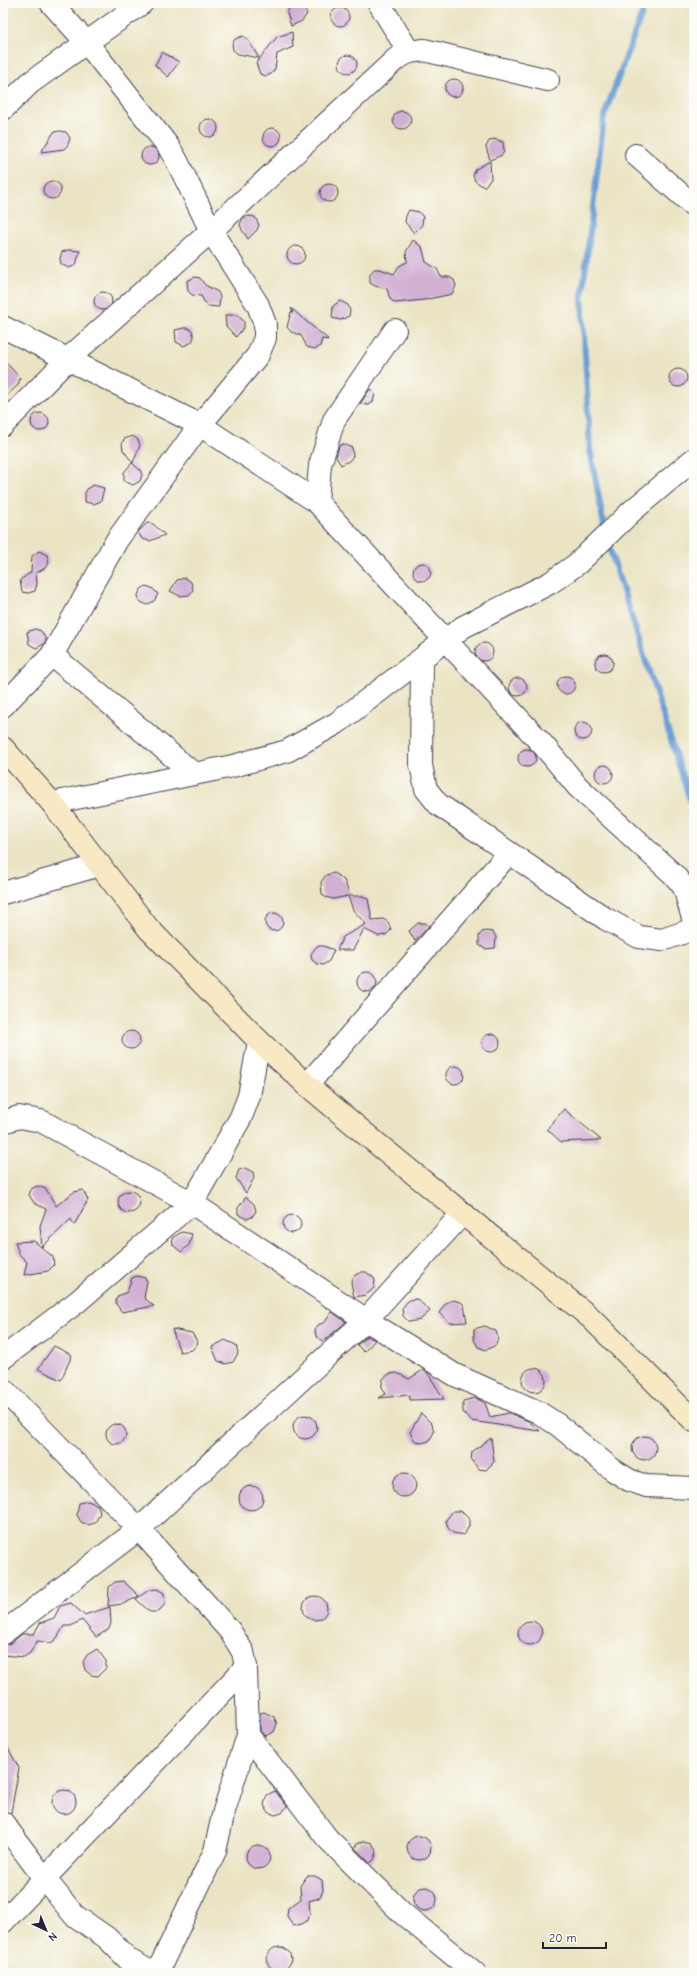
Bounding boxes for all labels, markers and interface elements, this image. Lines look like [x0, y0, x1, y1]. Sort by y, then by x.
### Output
north arrow [26, 1910, 66, 1950]
scale bar [543, 1924, 606, 1950]
text: N [45, 1930, 60, 1944]
text: 20 m [549, 1931, 577, 1945]

